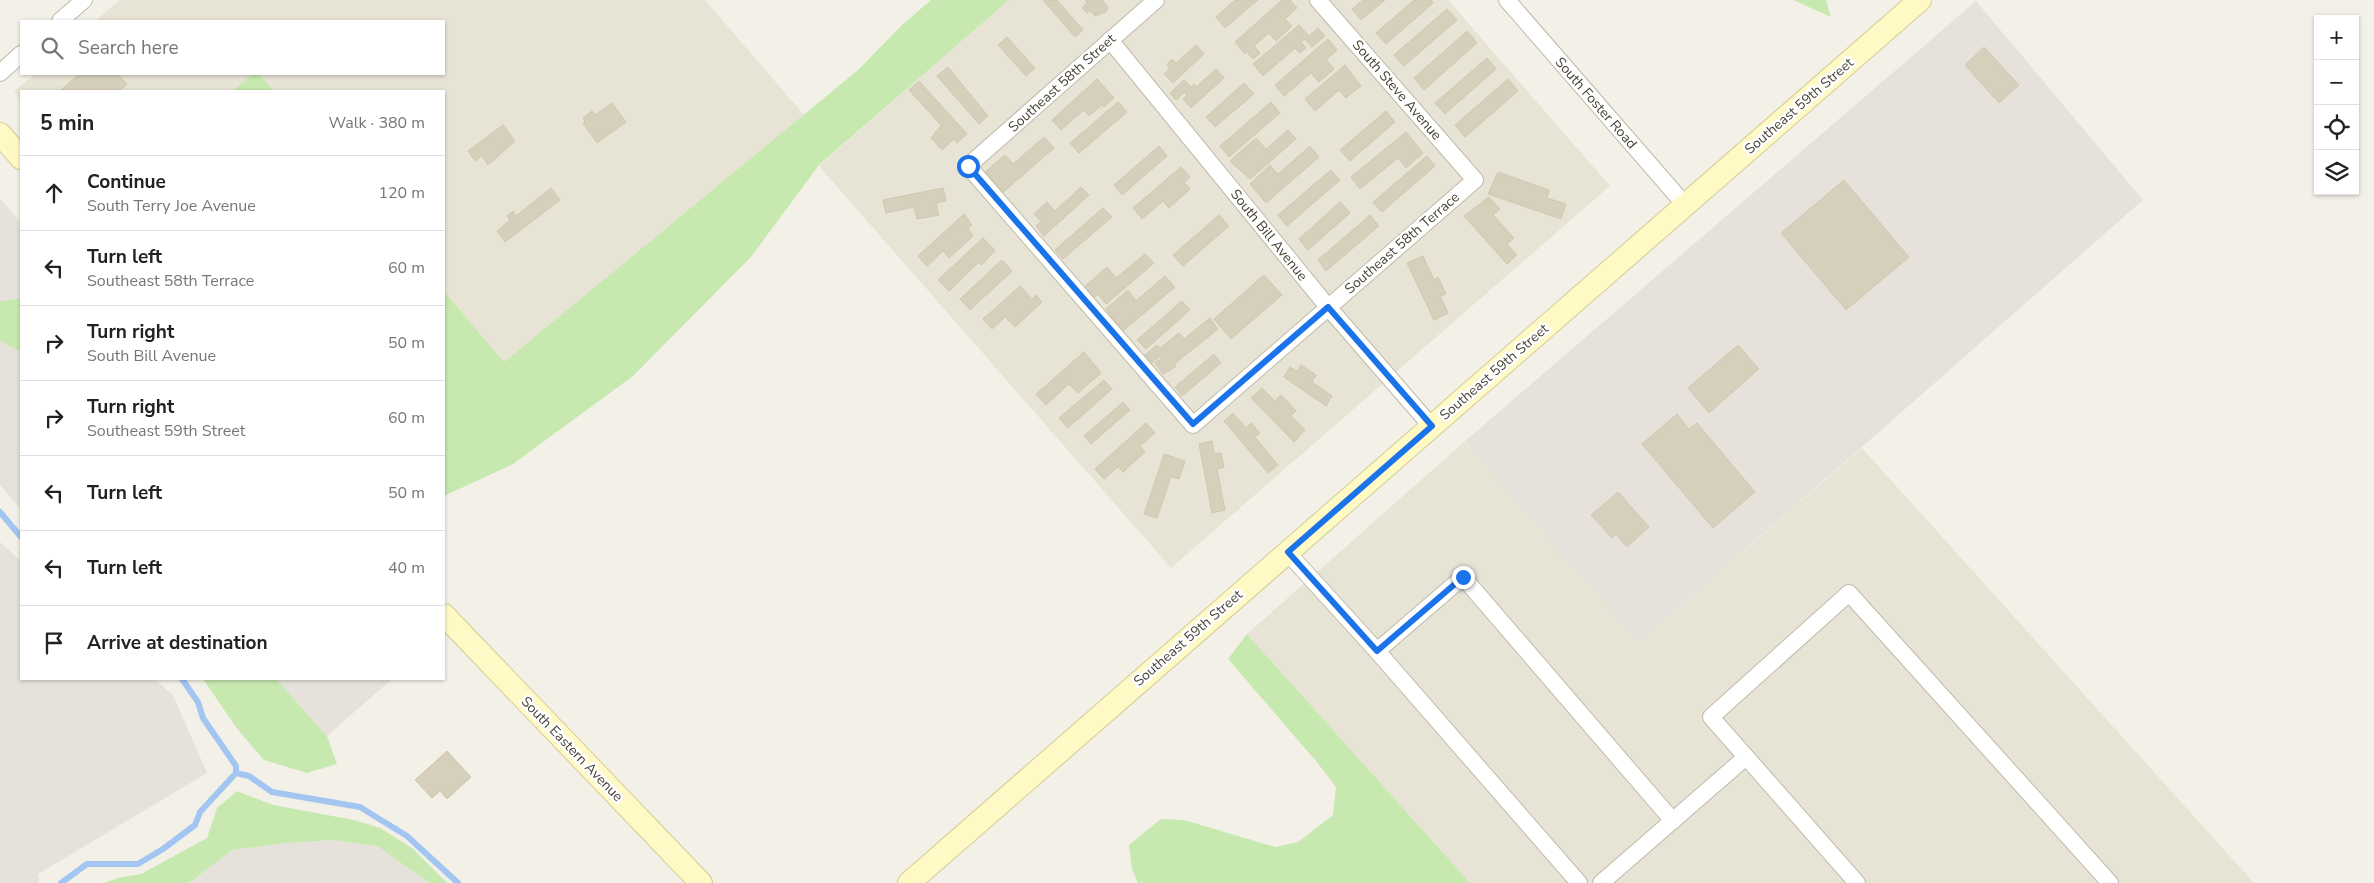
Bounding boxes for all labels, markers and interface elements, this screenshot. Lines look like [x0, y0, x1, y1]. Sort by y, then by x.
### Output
map controls [2314, 15, 2359, 195]
button: + [2314, 15, 2359, 60]
search box [20, 20, 445, 75]
street label: Southeast 58th Street [1004, 30, 1120, 136]
icon: search [38, 34, 66, 62]
text: Search here [78, 35, 179, 61]
street label: South Steve Avenue [1348, 36, 1446, 144]
street label: South Foster Road [1551, 53, 1641, 153]
street label: Southeast 59th Street [1740, 53, 1858, 159]
button: − [2314, 60, 2359, 105]
button: locate [2314, 105, 2359, 150]
text: 5 min [40, 109, 94, 137]
text: Walk · 380 m [329, 112, 425, 134]
button: layers [2314, 150, 2359, 195]
route start [957, 155, 980, 178]
text: Continue [87, 169, 166, 195]
icon: ahead [40, 179, 68, 207]
text: 120 m [378, 182, 425, 204]
street label: South Bill Avenue [1226, 185, 1312, 285]
street label: Southeast 58th Terrace [1341, 188, 1463, 298]
text: South Terry Joe Avenue [87, 195, 256, 217]
text: Turn left [87, 244, 162, 270]
icon: left [40, 254, 68, 282]
text: 60 m [388, 257, 425, 279]
text: Southeast 58th Terrace [87, 270, 254, 292]
text: Turn right [87, 319, 174, 345]
street label: Southeast 59th Street [1435, 319, 1553, 425]
icon: right [40, 329, 68, 357]
text: 50 m [388, 332, 425, 354]
text: South Bill Avenue [87, 345, 216, 367]
text: Turn right [87, 394, 174, 420]
icon: right [40, 404, 68, 432]
text: 60 m [388, 407, 425, 429]
text: Southeast 59th Street [87, 420, 245, 442]
icon: left [40, 479, 68, 507]
text: Turn left [87, 480, 162, 506]
text: 50 m [388, 482, 425, 504]
icon: left [40, 554, 68, 582]
text: Turn left [87, 555, 162, 581]
text: 40 m [388, 557, 425, 579]
route end [1452, 566, 1475, 589]
street label: Southeast 59th Street [1129, 585, 1247, 691]
icon: arrive [40, 629, 68, 657]
text: Arrive at destination [87, 630, 268, 656]
street label: South Eastern Avenue [517, 692, 627, 806]

